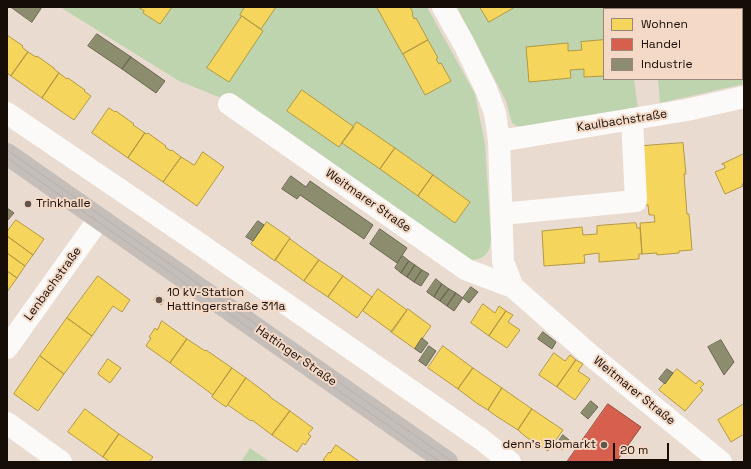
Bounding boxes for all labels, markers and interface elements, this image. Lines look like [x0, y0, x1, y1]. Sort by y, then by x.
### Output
legend [603, 8, 743, 80]
text: Wohnen [641, 16, 688, 32]
text: Handel [641, 36, 681, 52]
text: Industrie [641, 56, 693, 72]
street label: Kaulbachstraße [576, 107, 668, 135]
street label: Weitmarer Straße [323, 166, 413, 236]
place label: Trinkhalle [36, 197, 91, 211]
marker: Trinkhalle [23, 199, 33, 209]
street label: Lenbachstraße [21, 244, 85, 324]
place label: 10 kV-Station Hattingerstraße 311a [167, 286, 285, 314]
marker: 10 kV-Station Hattingerstraße 311a [154, 295, 164, 305]
street label: Hattinger Straße [253, 323, 339, 389]
street label: Weitmarer Straße [590, 354, 678, 428]
scale bar [615, 435, 671, 461]
place label: denn's Biomarkt [502, 438, 596, 452]
marker: denn's Biomarkt [599, 440, 609, 450]
text: 20 m [620, 442, 648, 458]

